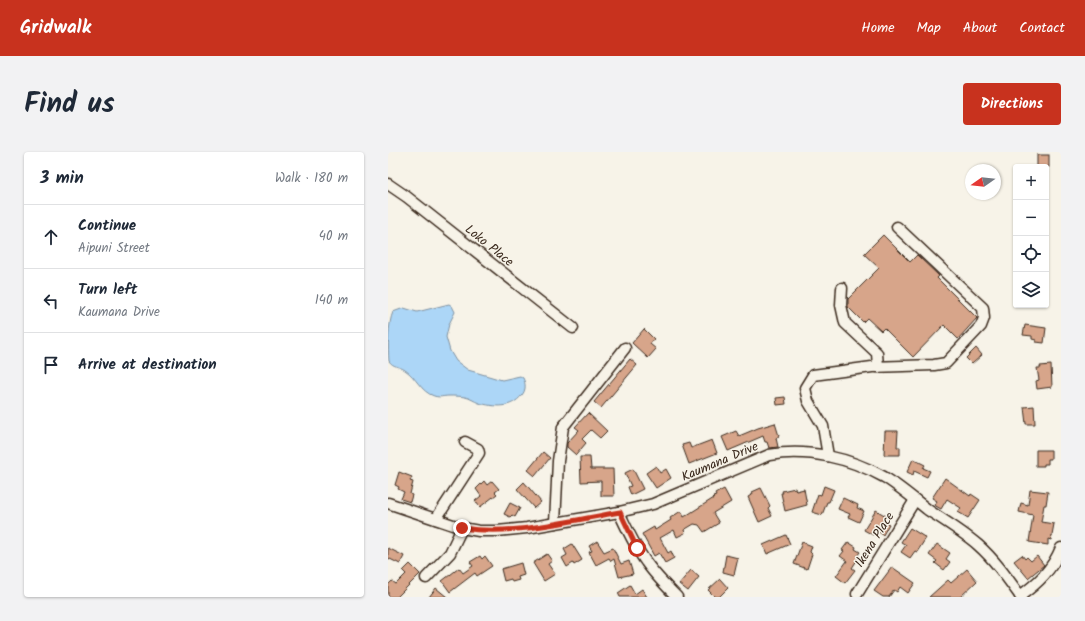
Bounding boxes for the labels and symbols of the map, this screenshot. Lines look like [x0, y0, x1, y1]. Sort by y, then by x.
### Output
north arrow [965, 164, 1001, 200]
street label: Loko Place [460, 220, 518, 273]
street label: Kaumana Drive [678, 436, 762, 488]
street label: Ikena Place [850, 508, 900, 572]
route end [453, 519, 471, 537]
route start [628, 539, 646, 557]

